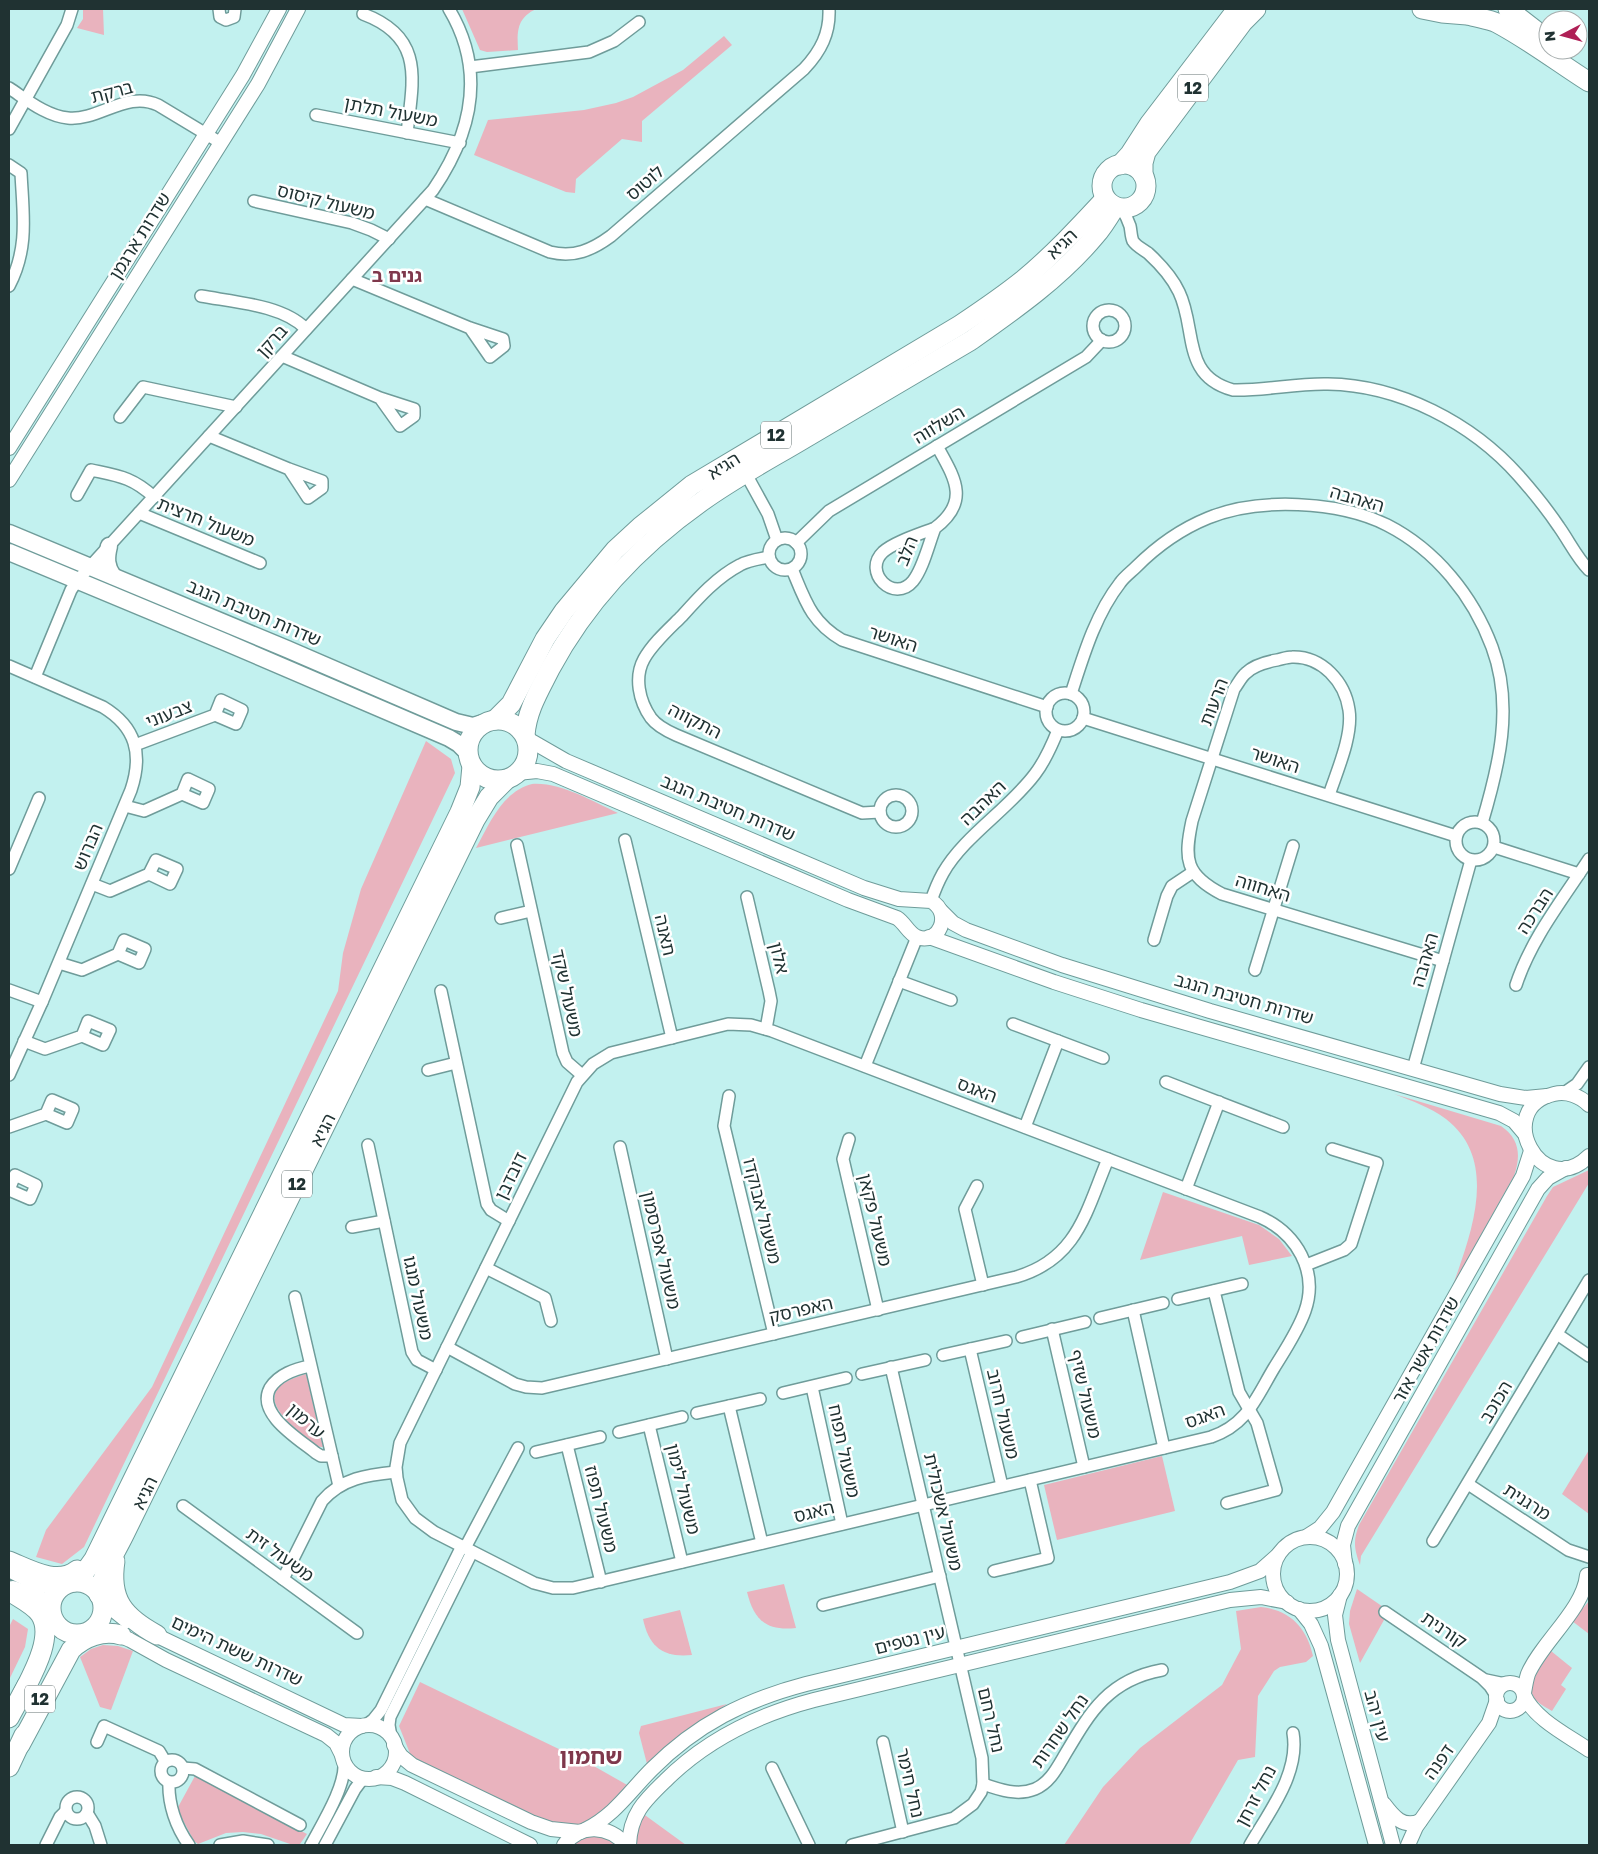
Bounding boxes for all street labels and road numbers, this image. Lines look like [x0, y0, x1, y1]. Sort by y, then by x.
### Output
street label: ברקת [88, 75, 135, 107]
road number: 12 [1178, 75, 1208, 102]
street label: משעול תלתן [343, 91, 440, 131]
street label: לוטוס [621, 160, 668, 205]
street label: משעול קיסוס [275, 178, 377, 224]
street label: שדרות ארגמן [104, 188, 175, 283]
street label: הגיא [1041, 224, 1081, 263]
street label: ברקן [251, 319, 292, 361]
street label: השלווה [909, 400, 968, 448]
road number: 12 [761, 422, 791, 448]
street label: הגיא [703, 447, 744, 484]
street label: האהבה [1328, 480, 1387, 516]
street label: משעול חרצית [154, 492, 258, 551]
street label: הלב [890, 532, 922, 569]
street label: שדרות חטיבת הנגב [184, 574, 325, 650]
street label: האושר [866, 620, 921, 656]
street label: הרעות [1194, 675, 1232, 729]
street label: צבעוני [142, 694, 195, 732]
street label: התקווה [665, 697, 726, 743]
street label: האושר [1248, 741, 1303, 777]
street label: שדרות חטיבת הנגב [658, 769, 799, 845]
street label: האהבה [955, 775, 1010, 829]
street label: הברוש [67, 820, 107, 874]
street label: האחווה [1233, 868, 1294, 906]
street label: הברכה [1511, 883, 1557, 938]
street label: תאנה [651, 912, 681, 958]
street label: האהבה [1406, 930, 1442, 989]
street label: אלון [765, 940, 795, 976]
street label: משעול שקד [548, 947, 588, 1039]
street label: שדרות חטיבת הנגב [1172, 968, 1316, 1028]
street label: האגס [954, 1071, 1000, 1107]
street label: הגיא [305, 1109, 339, 1150]
street label: דובדבן [489, 1148, 531, 1203]
street label: משעול אבוקדו [739, 1155, 787, 1266]
road number: 12 [282, 1170, 312, 1198]
street label: משעול פקאן [855, 1171, 897, 1268]
street label: משעול אפרסמון [638, 1188, 686, 1311]
street label: משעול מנגו [399, 1254, 439, 1342]
street label: האפרסק [767, 1291, 835, 1327]
street label: שדרות אשר אזר [1387, 1292, 1463, 1407]
street label: משעול שזיף [1065, 1347, 1107, 1440]
street label: משעול חרוב [983, 1367, 1025, 1461]
street label: הכוכב [1474, 1376, 1516, 1427]
street label: ערמון [283, 1398, 330, 1443]
street label: האגס [1182, 1398, 1228, 1432]
street label: משעול תפוח [824, 1402, 866, 1500]
street label: משעול לימון [662, 1441, 706, 1537]
street label: משעול אשכולית [920, 1451, 968, 1573]
street label: משעול תפוז [581, 1463, 623, 1555]
street label: הגיא [127, 1472, 161, 1513]
street label: מרגנית [1500, 1478, 1555, 1525]
street label: האגס [791, 1495, 836, 1527]
street label: משעול זית [242, 1522, 319, 1586]
street label: קורנית [1418, 1606, 1471, 1652]
street label: שדרות ששת הימים [168, 1610, 307, 1690]
street label: עין נטפים [872, 1620, 947, 1658]
street label: נחל רחם [974, 1685, 1010, 1755]
road number: 12 [25, 1686, 55, 1712]
street label: עין יהב [1360, 1687, 1395, 1744]
street label: נחל שחרות [1026, 1689, 1093, 1771]
street label: דפנה [1418, 1739, 1458, 1783]
street label: נחל חימר [892, 1746, 930, 1820]
street label: נחל זרחן [1230, 1761, 1280, 1830]

